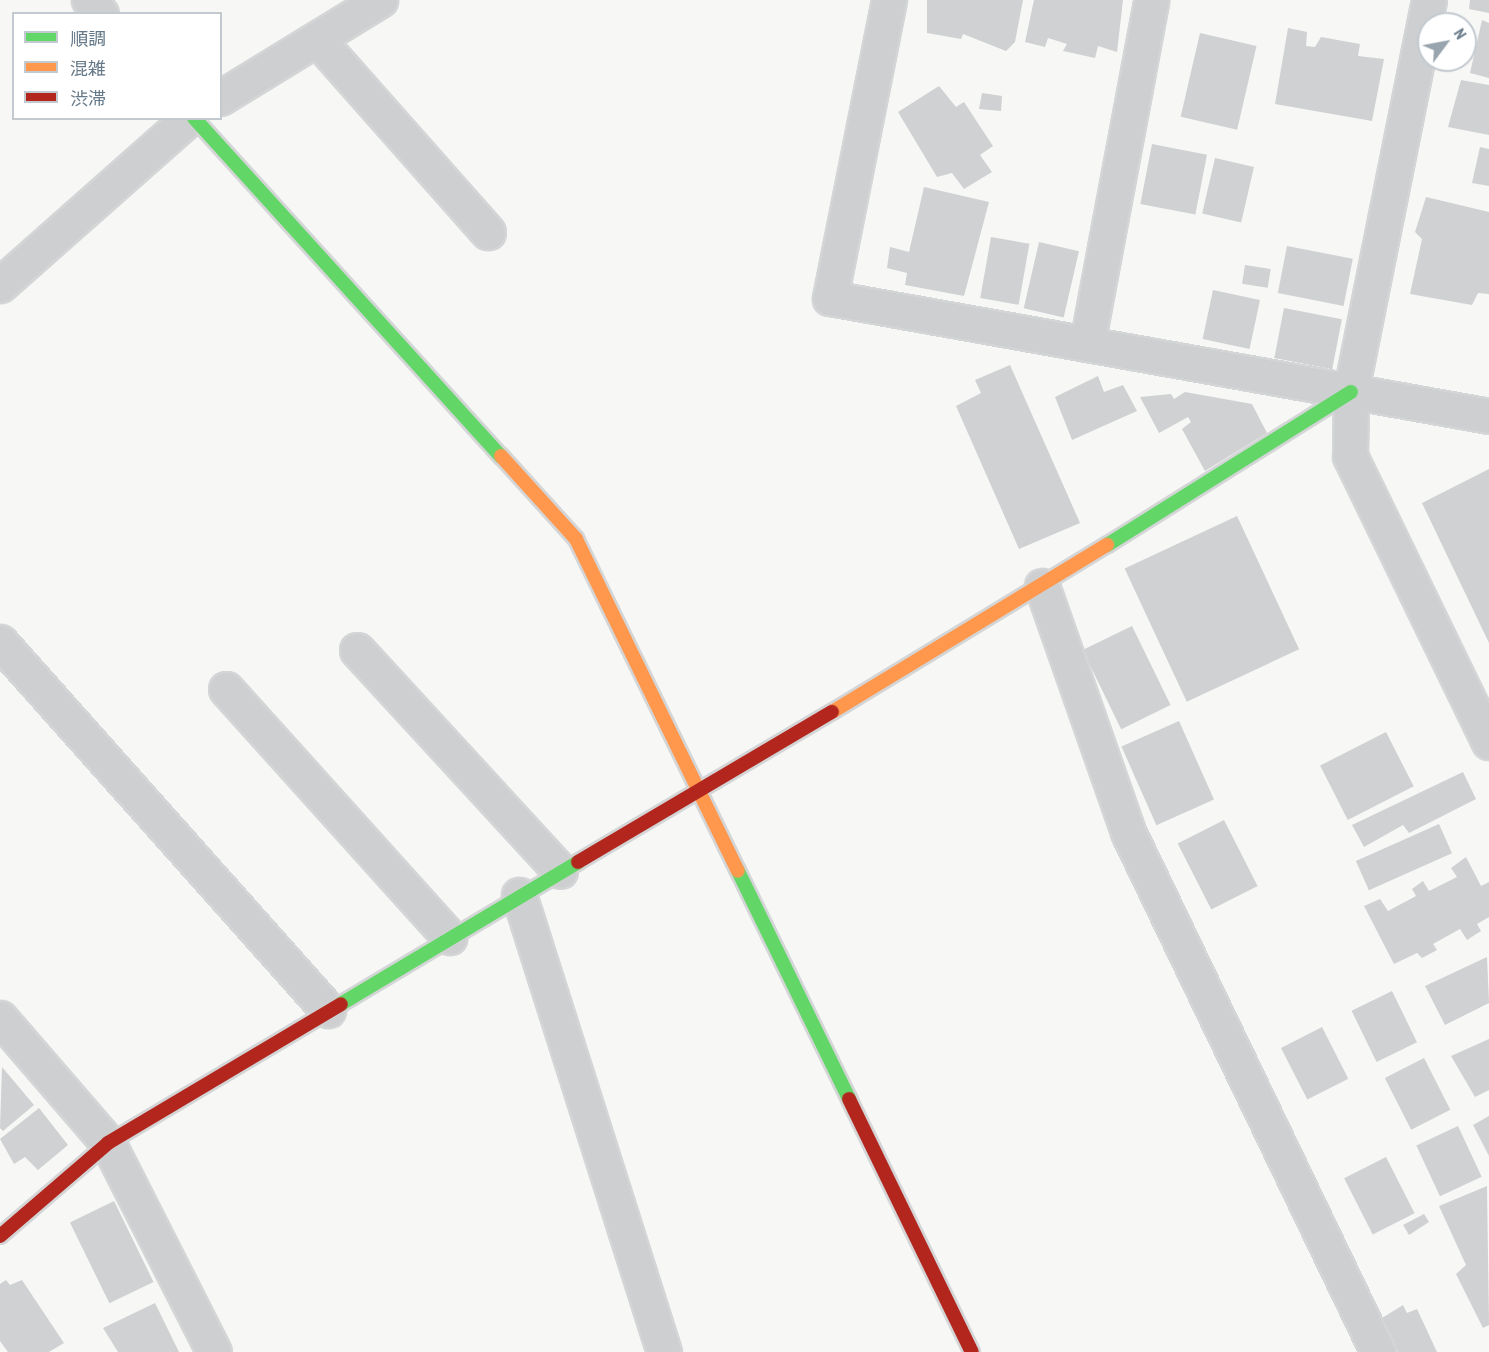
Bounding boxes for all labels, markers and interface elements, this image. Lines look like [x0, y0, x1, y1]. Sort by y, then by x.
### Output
legend [12, 12, 222, 120]
north arrow [1417, 12, 1477, 72]
text: N [1450, 25, 1471, 42]
text: 順調 [70, 27, 106, 50]
text: 混雑 [70, 57, 106, 80]
text: 渋滞 [70, 87, 106, 110]

